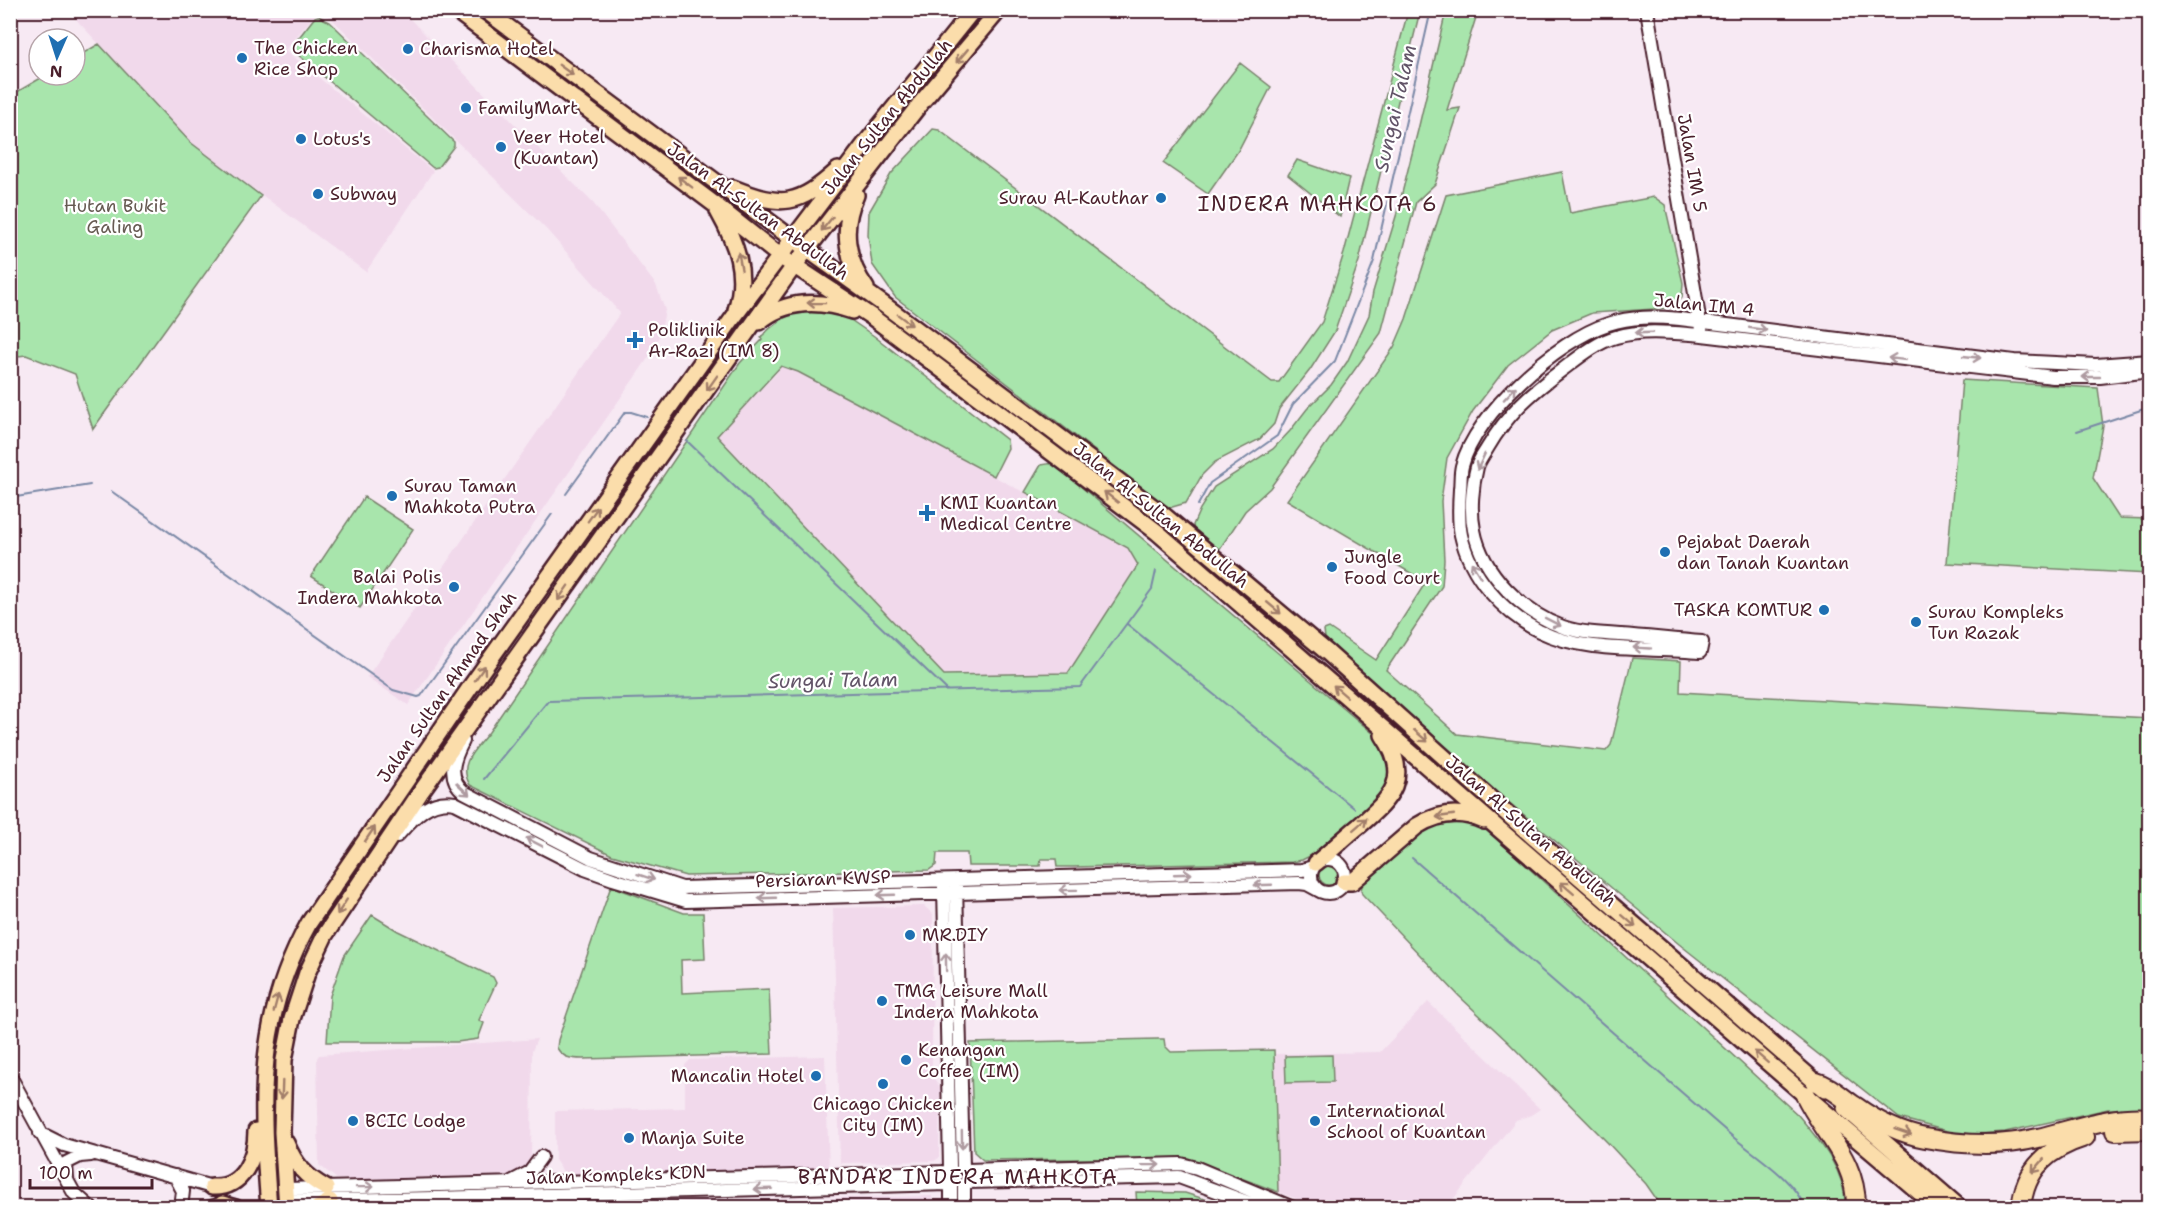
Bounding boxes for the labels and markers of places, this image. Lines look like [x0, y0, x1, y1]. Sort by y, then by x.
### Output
place label: The Chicken Rice Shop [254, 36, 358, 81]
place label: Charisma Hotel [420, 37, 554, 61]
marker: Charisma Hotel [401, 42, 415, 56]
marker: The Chicken Rice Shop [235, 51, 249, 65]
place label: FamilyMart [478, 96, 578, 120]
marker: FamilyMart [459, 101, 473, 115]
place label: Veer Hotel (Kuantan) [513, 125, 605, 170]
place label: Lotus's [313, 127, 371, 151]
marker: Lotus's [294, 132, 308, 146]
marker: Veer Hotel (Kuantan) [494, 140, 508, 154]
place label: Subway [330, 182, 397, 206]
place label: Surau Al-Kauthar [999, 186, 1149, 210]
marker: Subway [311, 187, 325, 201]
marker: Surau Al-Kauthar [1154, 191, 1168, 205]
place label: Poliklinik Ar-Razi (IM 8) [648, 318, 779, 363]
marker: Poliklinik Ar-Razi (IM 8) [626, 331, 644, 349]
place label: Surau Taman Mahkota Putra [404, 474, 535, 519]
marker: Surau Taman Mahkota Putra [385, 489, 399, 503]
place label: KMI Kuantan Medical Centre [940, 491, 1072, 536]
marker: KMI Kuantan Medical Centre [918, 504, 936, 522]
place label: Pejabat Daerah dan Tanah Kuantan [1677, 530, 1849, 575]
place label: Jungle Food Court [1344, 545, 1440, 590]
marker: Pejabat Daerah dan Tanah Kuantan [1658, 545, 1672, 559]
marker: Jungle Food Court [1325, 560, 1339, 574]
place label: Balai Polis Indera Mahkota [297, 565, 442, 610]
marker: Balai Polis Indera Mahkota [447, 580, 461, 594]
place label: TASKA KOMTUR [1674, 598, 1812, 622]
place label: Surau Kompleks Tun Razak [1928, 600, 2064, 645]
marker: TASKA KOMTUR [1817, 603, 1831, 617]
marker: Surau Kompleks Tun Razak [1909, 615, 1923, 629]
place label: MR.DIY [922, 923, 988, 947]
marker: MR.DIY [903, 928, 917, 942]
place label: TMG Leisure Mall Indera Mahkota [894, 979, 1048, 1024]
marker: TMG Leisure Mall Indera Mahkota [875, 994, 889, 1008]
place label: Kenangan Coffee (IM) [918, 1038, 1019, 1083]
marker: Kenangan Coffee (IM) [899, 1053, 913, 1067]
place label: Mancalin Hotel [671, 1064, 805, 1088]
marker: Mancalin Hotel [809, 1069, 823, 1083]
marker: Chicago Chicken City (IM) [876, 1077, 890, 1091]
place label: Chicago Chicken City (IM) [813, 1092, 953, 1137]
place label: International School of Kuantan [1327, 1099, 1486, 1144]
place label: BCIC Lodge [365, 1109, 466, 1133]
marker: BCIC Lodge [346, 1114, 360, 1128]
marker: International School of Kuantan [1308, 1114, 1322, 1128]
place label: Manja Suite [641, 1126, 745, 1150]
marker: Manja Suite [622, 1131, 636, 1145]

